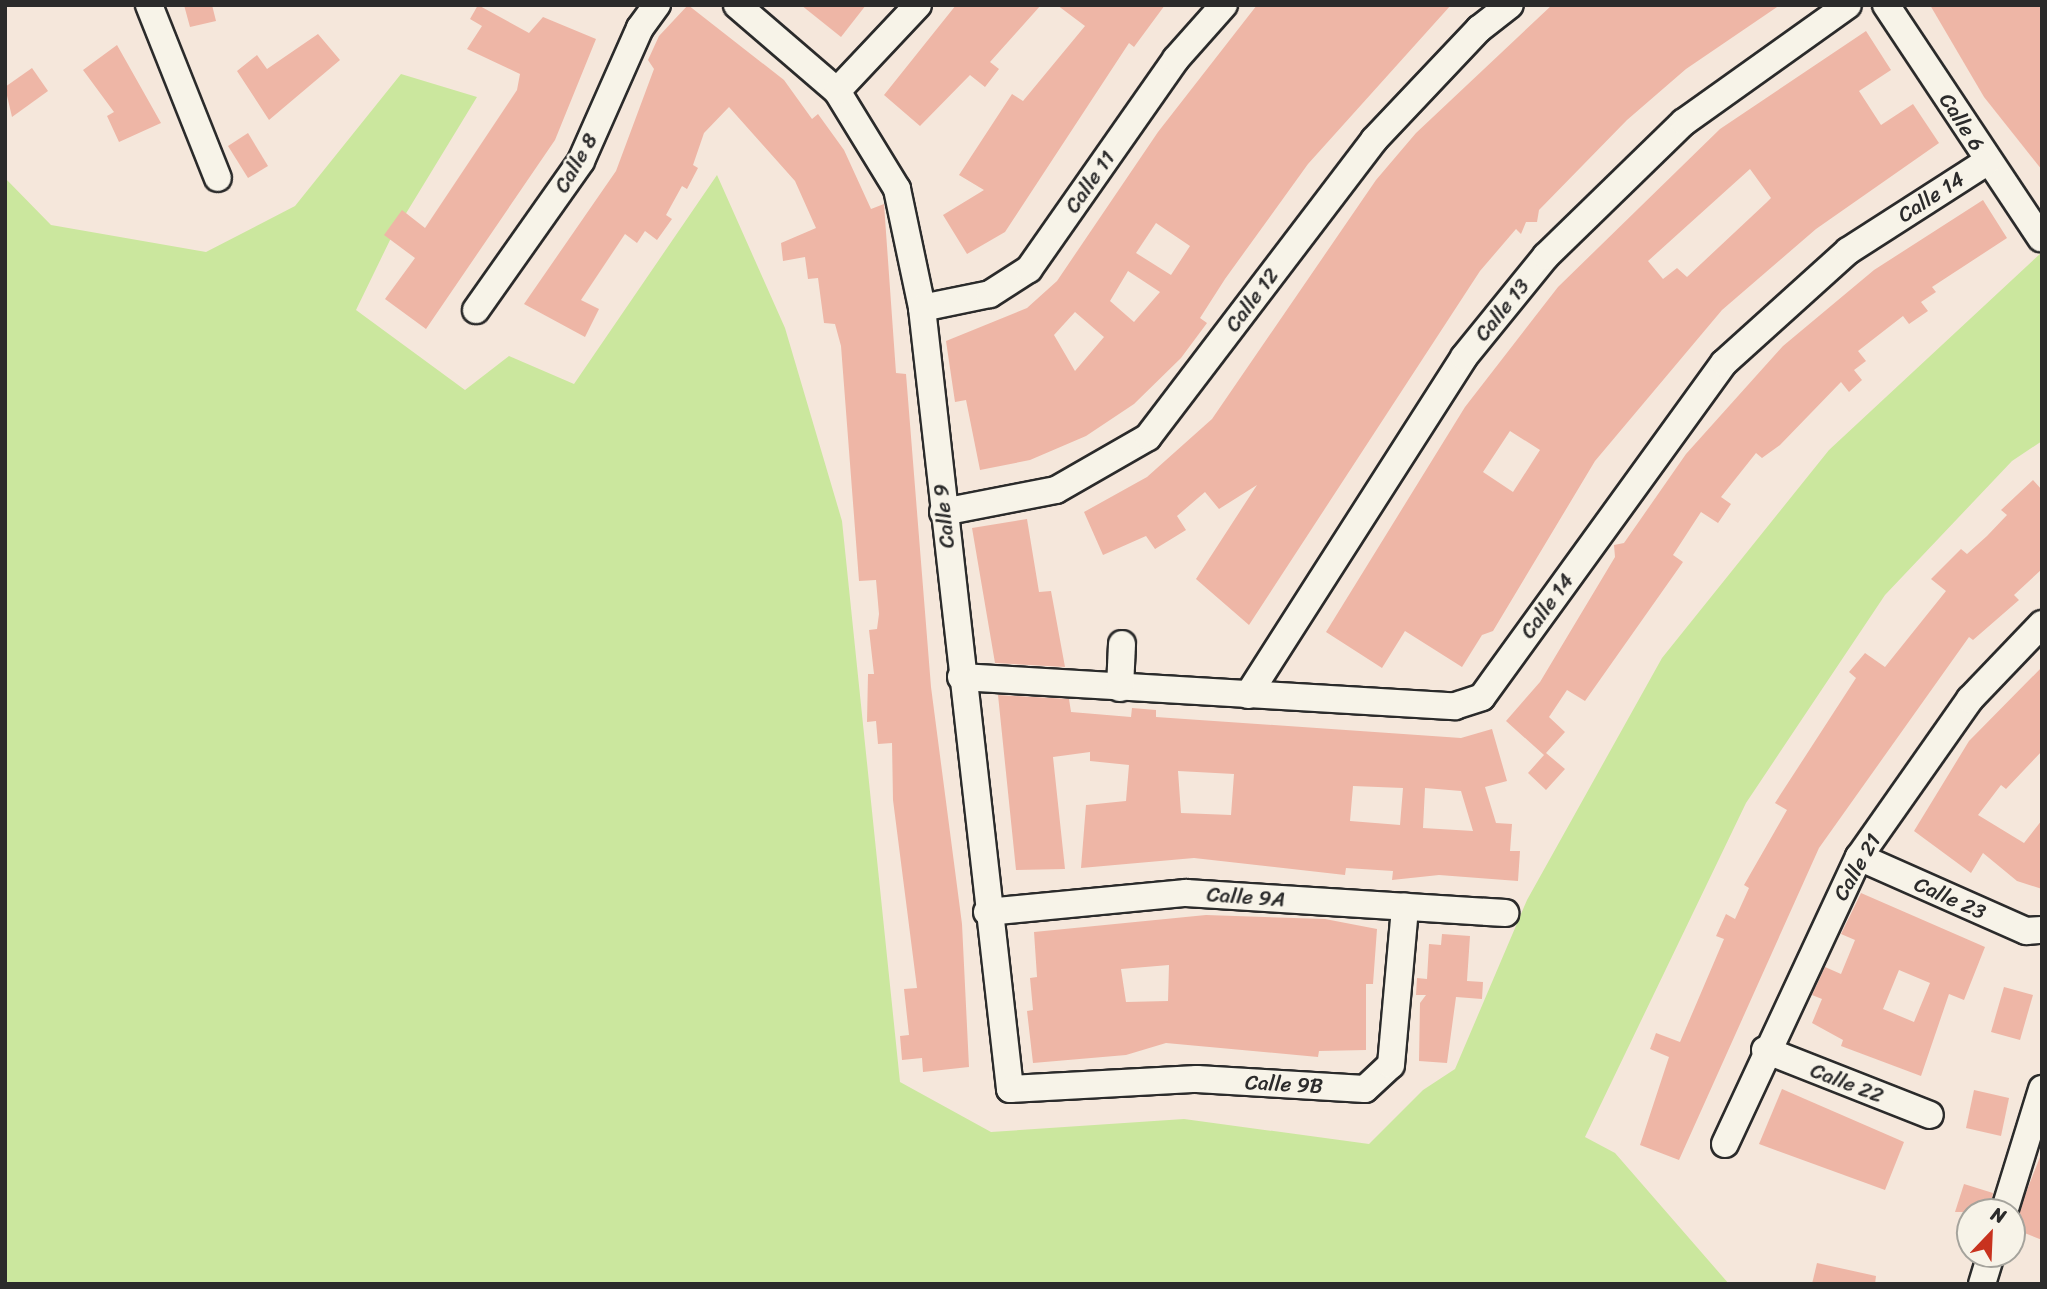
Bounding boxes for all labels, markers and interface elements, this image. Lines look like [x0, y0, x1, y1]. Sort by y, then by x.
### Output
street label: Calle 6 [1934, 88, 1990, 156]
street label: Calle 8 [549, 129, 603, 197]
street label: Calle 11 [1060, 146, 1120, 218]
street label: Calle 14 [1893, 166, 1969, 228]
street label: Calle 12 [1220, 263, 1284, 337]
street label: Calle 13 [1469, 274, 1535, 346]
street label: Calle 9 [928, 482, 960, 550]
street label: Calle 14 [1515, 569, 1579, 643]
street label: Calle 21 [1828, 829, 1886, 905]
street label: Calle 23 [1910, 871, 1990, 925]
street label: Calle 9A [1206, 882, 1286, 912]
street label: Calle 22 [1807, 1058, 1887, 1108]
street label: Calle 9B [1244, 1069, 1324, 1099]
text: N [1986, 1197, 2011, 1233]
north arrow [1956, 1198, 2026, 1268]

